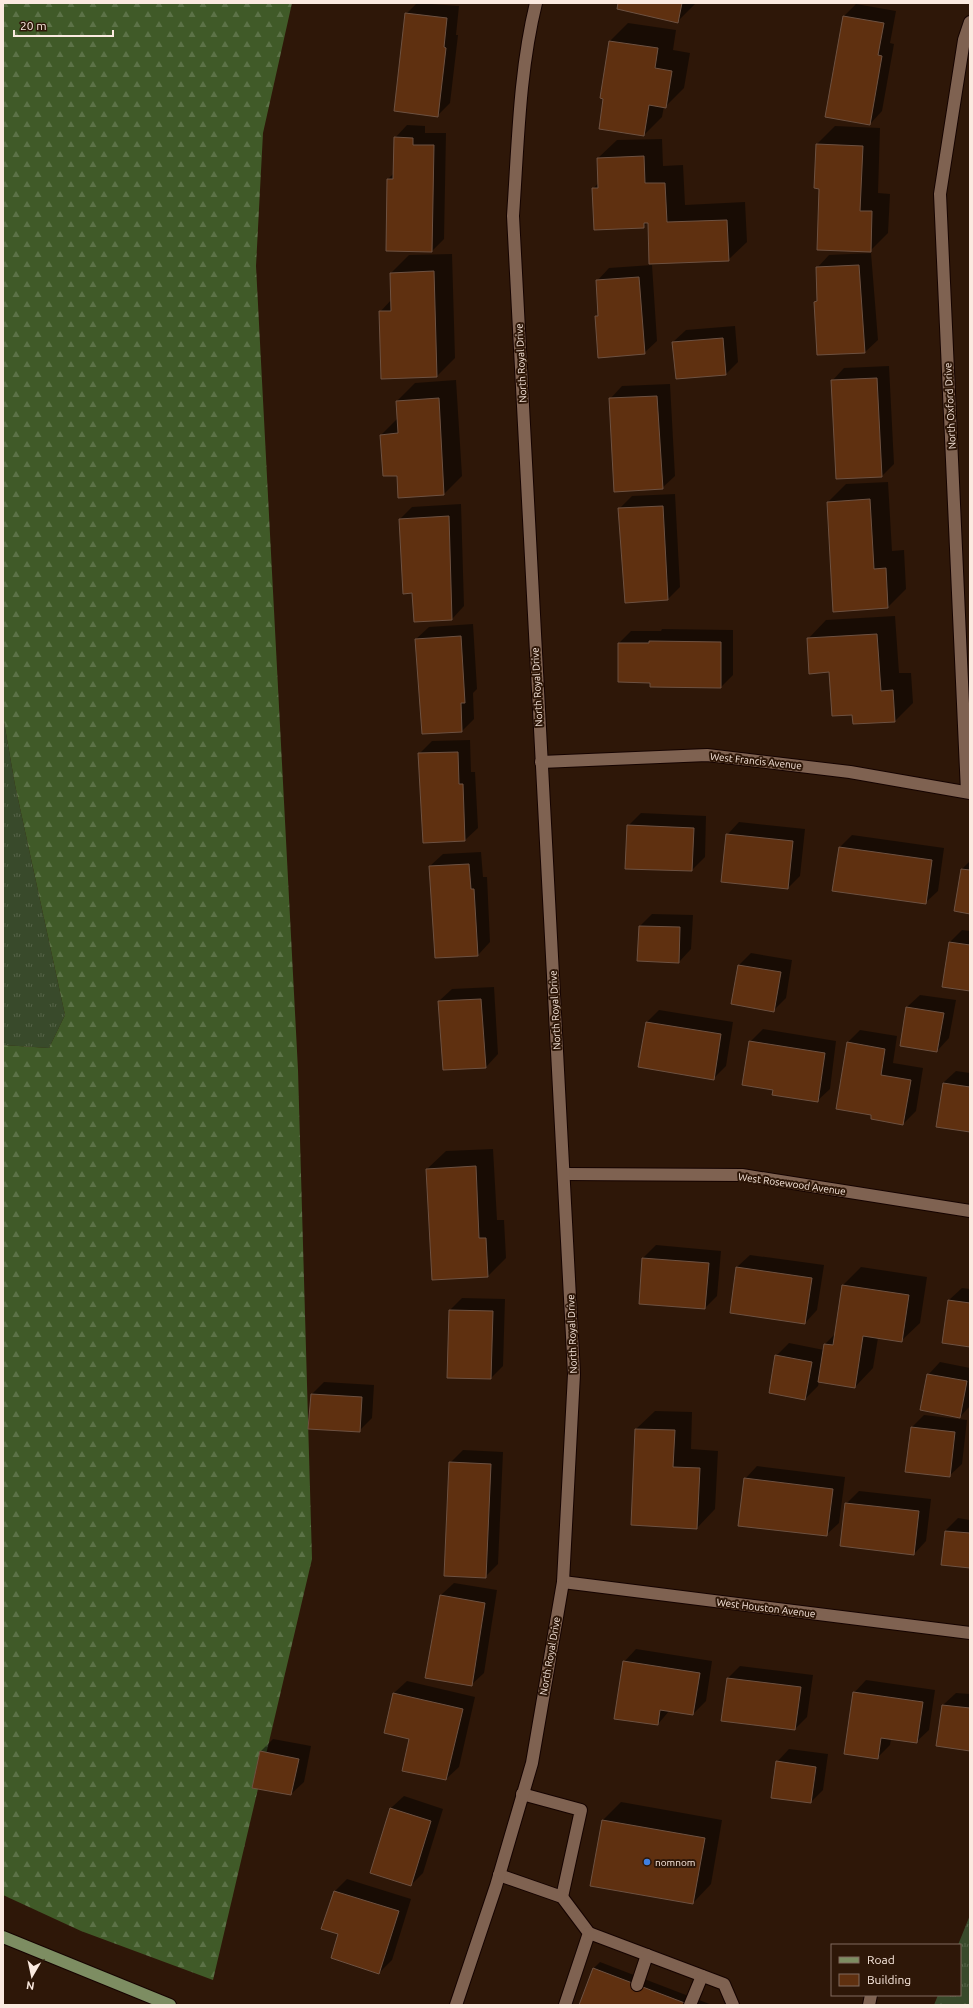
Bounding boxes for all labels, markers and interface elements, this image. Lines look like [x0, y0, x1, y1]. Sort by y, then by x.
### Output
scale bar [14, 12, 113, 38]
text: 20 m [20, 19, 47, 32]
street label: North Royal Drive [513, 323, 529, 403]
street label: North Oxford Drive [942, 362, 958, 450]
street label: North Royal Drive [529, 647, 545, 727]
street label: West Francis Avenue [710, 751, 802, 771]
street label: North Royal Drive [547, 970, 563, 1050]
street label: West Rosewood Avenue [738, 1171, 846, 1197]
street label: North Royal Drive [565, 1294, 579, 1374]
street label: West Houston Avenue [716, 1596, 816, 1620]
street label: North Royal Drive [538, 1616, 562, 1696]
marker: nomnom [642, 1857, 652, 1867]
place label: nomnom [655, 1857, 695, 1868]
legend [831, 1944, 961, 1996]
text: Road [867, 1953, 895, 1966]
north arrow [12, 1956, 52, 1996]
text: Building [867, 1973, 911, 1986]
text: N [25, 1979, 35, 1992]

